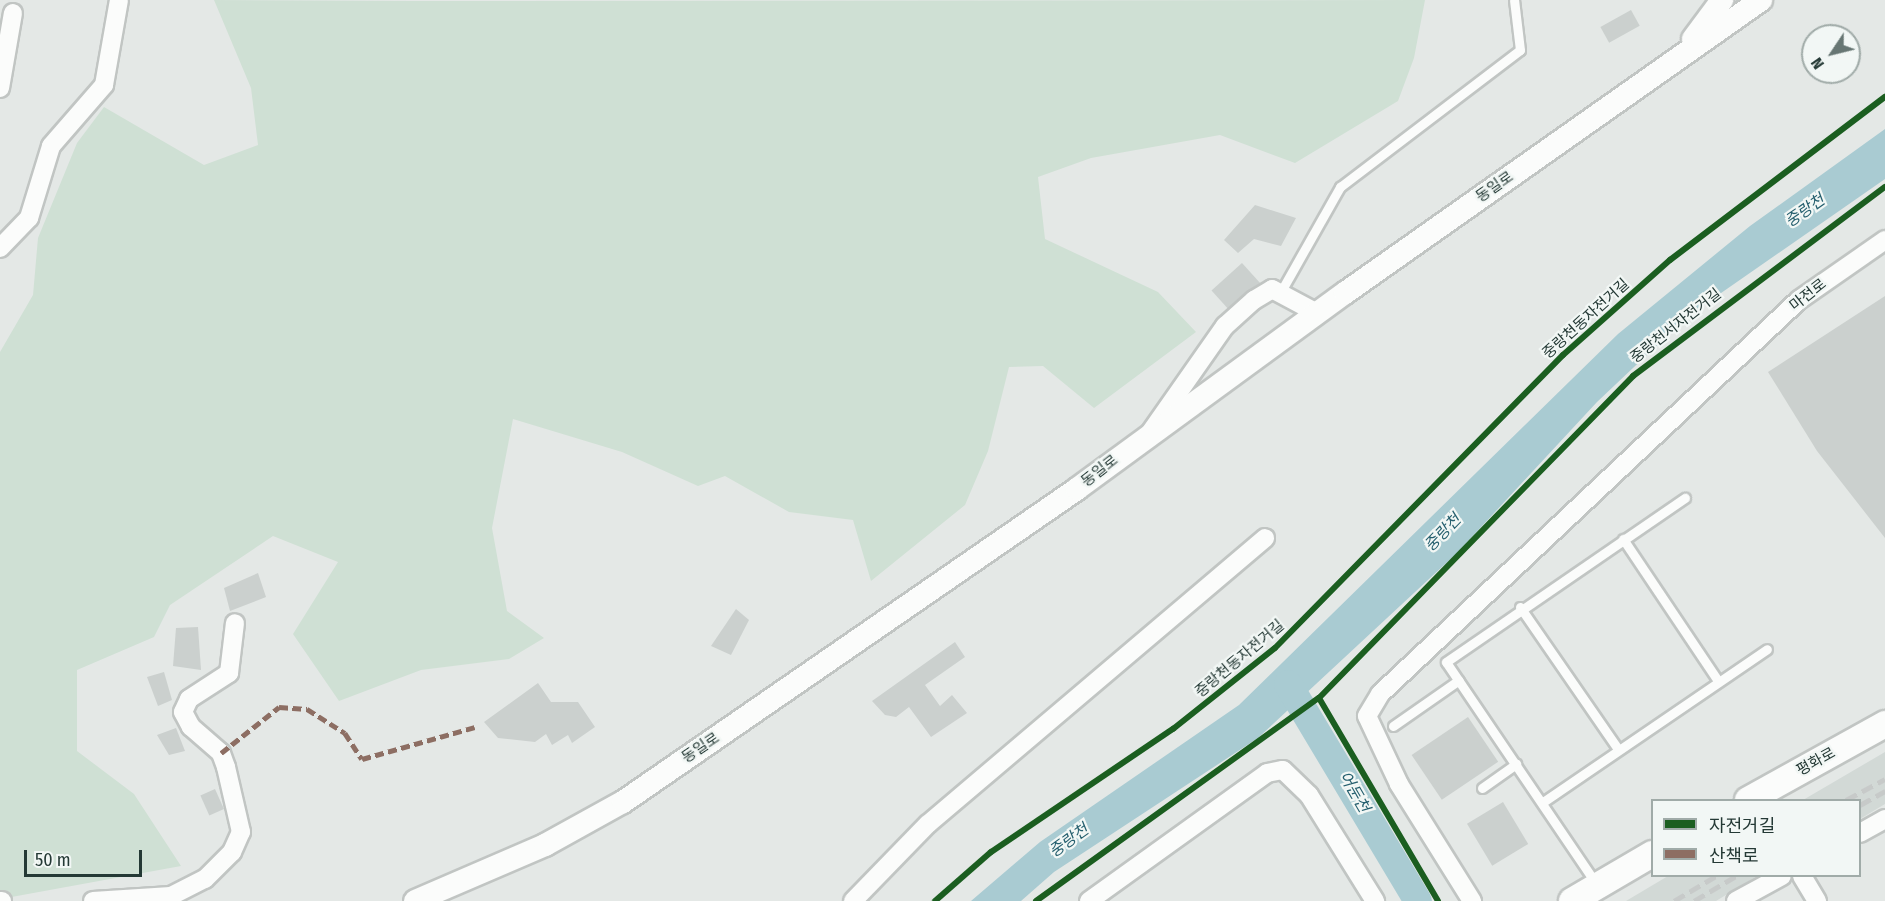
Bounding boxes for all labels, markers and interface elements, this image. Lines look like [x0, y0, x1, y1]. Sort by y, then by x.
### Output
north arrow [1801, 24, 1861, 84]
text: N [1807, 54, 1828, 73]
street label: 동일로 [1473, 168, 1517, 206]
water label: 중랑천 [1781, 190, 1829, 232]
street label: 중랑천동자전거길 [1539, 275, 1633, 363]
street label: 마전로 [1786, 275, 1830, 315]
street label: 중랑천서자전거길 [1627, 285, 1725, 367]
street label: 동일로 [1078, 451, 1122, 491]
water label: 중랑천 [1421, 510, 1465, 556]
street label: 중랑천동자전거길 [1192, 617, 1288, 701]
street label: 동일로 [679, 729, 723, 767]
street label: 평화로 [1794, 744, 1838, 780]
water label: 어둔천 [1335, 768, 1373, 816]
legend [1651, 799, 1861, 877]
text: 자전거길 [1709, 815, 1775, 837]
water label: 중랑천 [1045, 820, 1093, 862]
scale bar [27, 838, 146, 876]
text: 산책로 [1709, 845, 1759, 867]
text: 50 m [35, 849, 71, 871]

